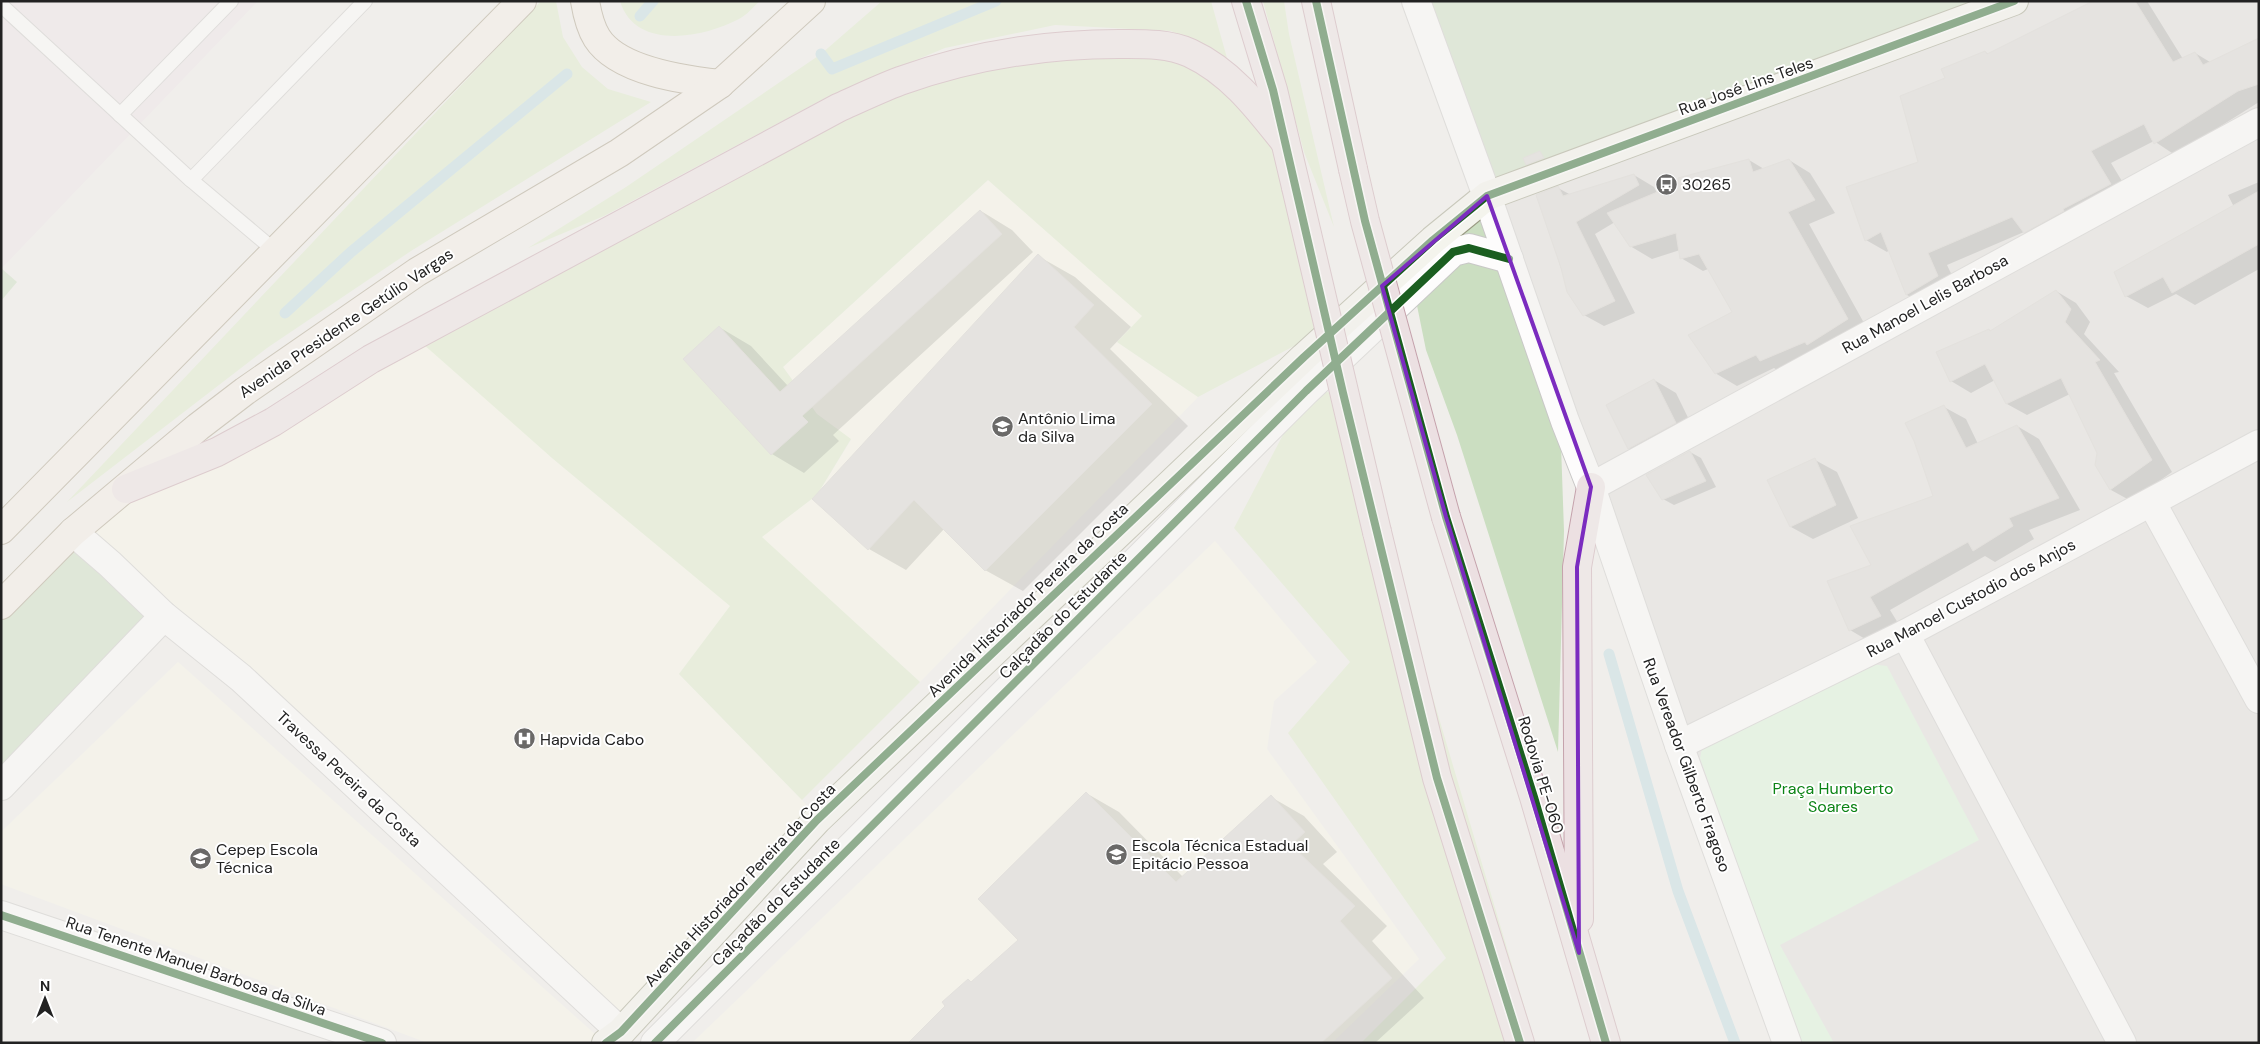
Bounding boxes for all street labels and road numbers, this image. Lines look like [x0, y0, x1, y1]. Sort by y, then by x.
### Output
street label: Rua José Lins Teles [1676, 52, 1816, 120]
street label: Avenida Presidente Getúlio Vargas [235, 243, 457, 403]
street label: Rua Manoel Lelis Barbosa [1838, 250, 2012, 358]
street label: Avenida Historiador Pereira da Costa [923, 498, 1133, 702]
street label: Rua Manoel Custodio dos Anjos [1863, 534, 2079, 662]
street label: Calçadão do Estudante [994, 546, 1132, 684]
street label: Rua Vereador Gilberto Fragoso [1638, 655, 1736, 875]
street label: Travessa Pereira da Costa [272, 706, 426, 852]
street label: Rodovia PE-060 [1513, 714, 1569, 836]
street label: Avenida Historiador Pereira da Costa [640, 779, 840, 991]
street label: Calçadão do Estudante [707, 833, 845, 971]
street label: Rua Tenente Manuel Barbosa da Silva [63, 912, 329, 1020]

